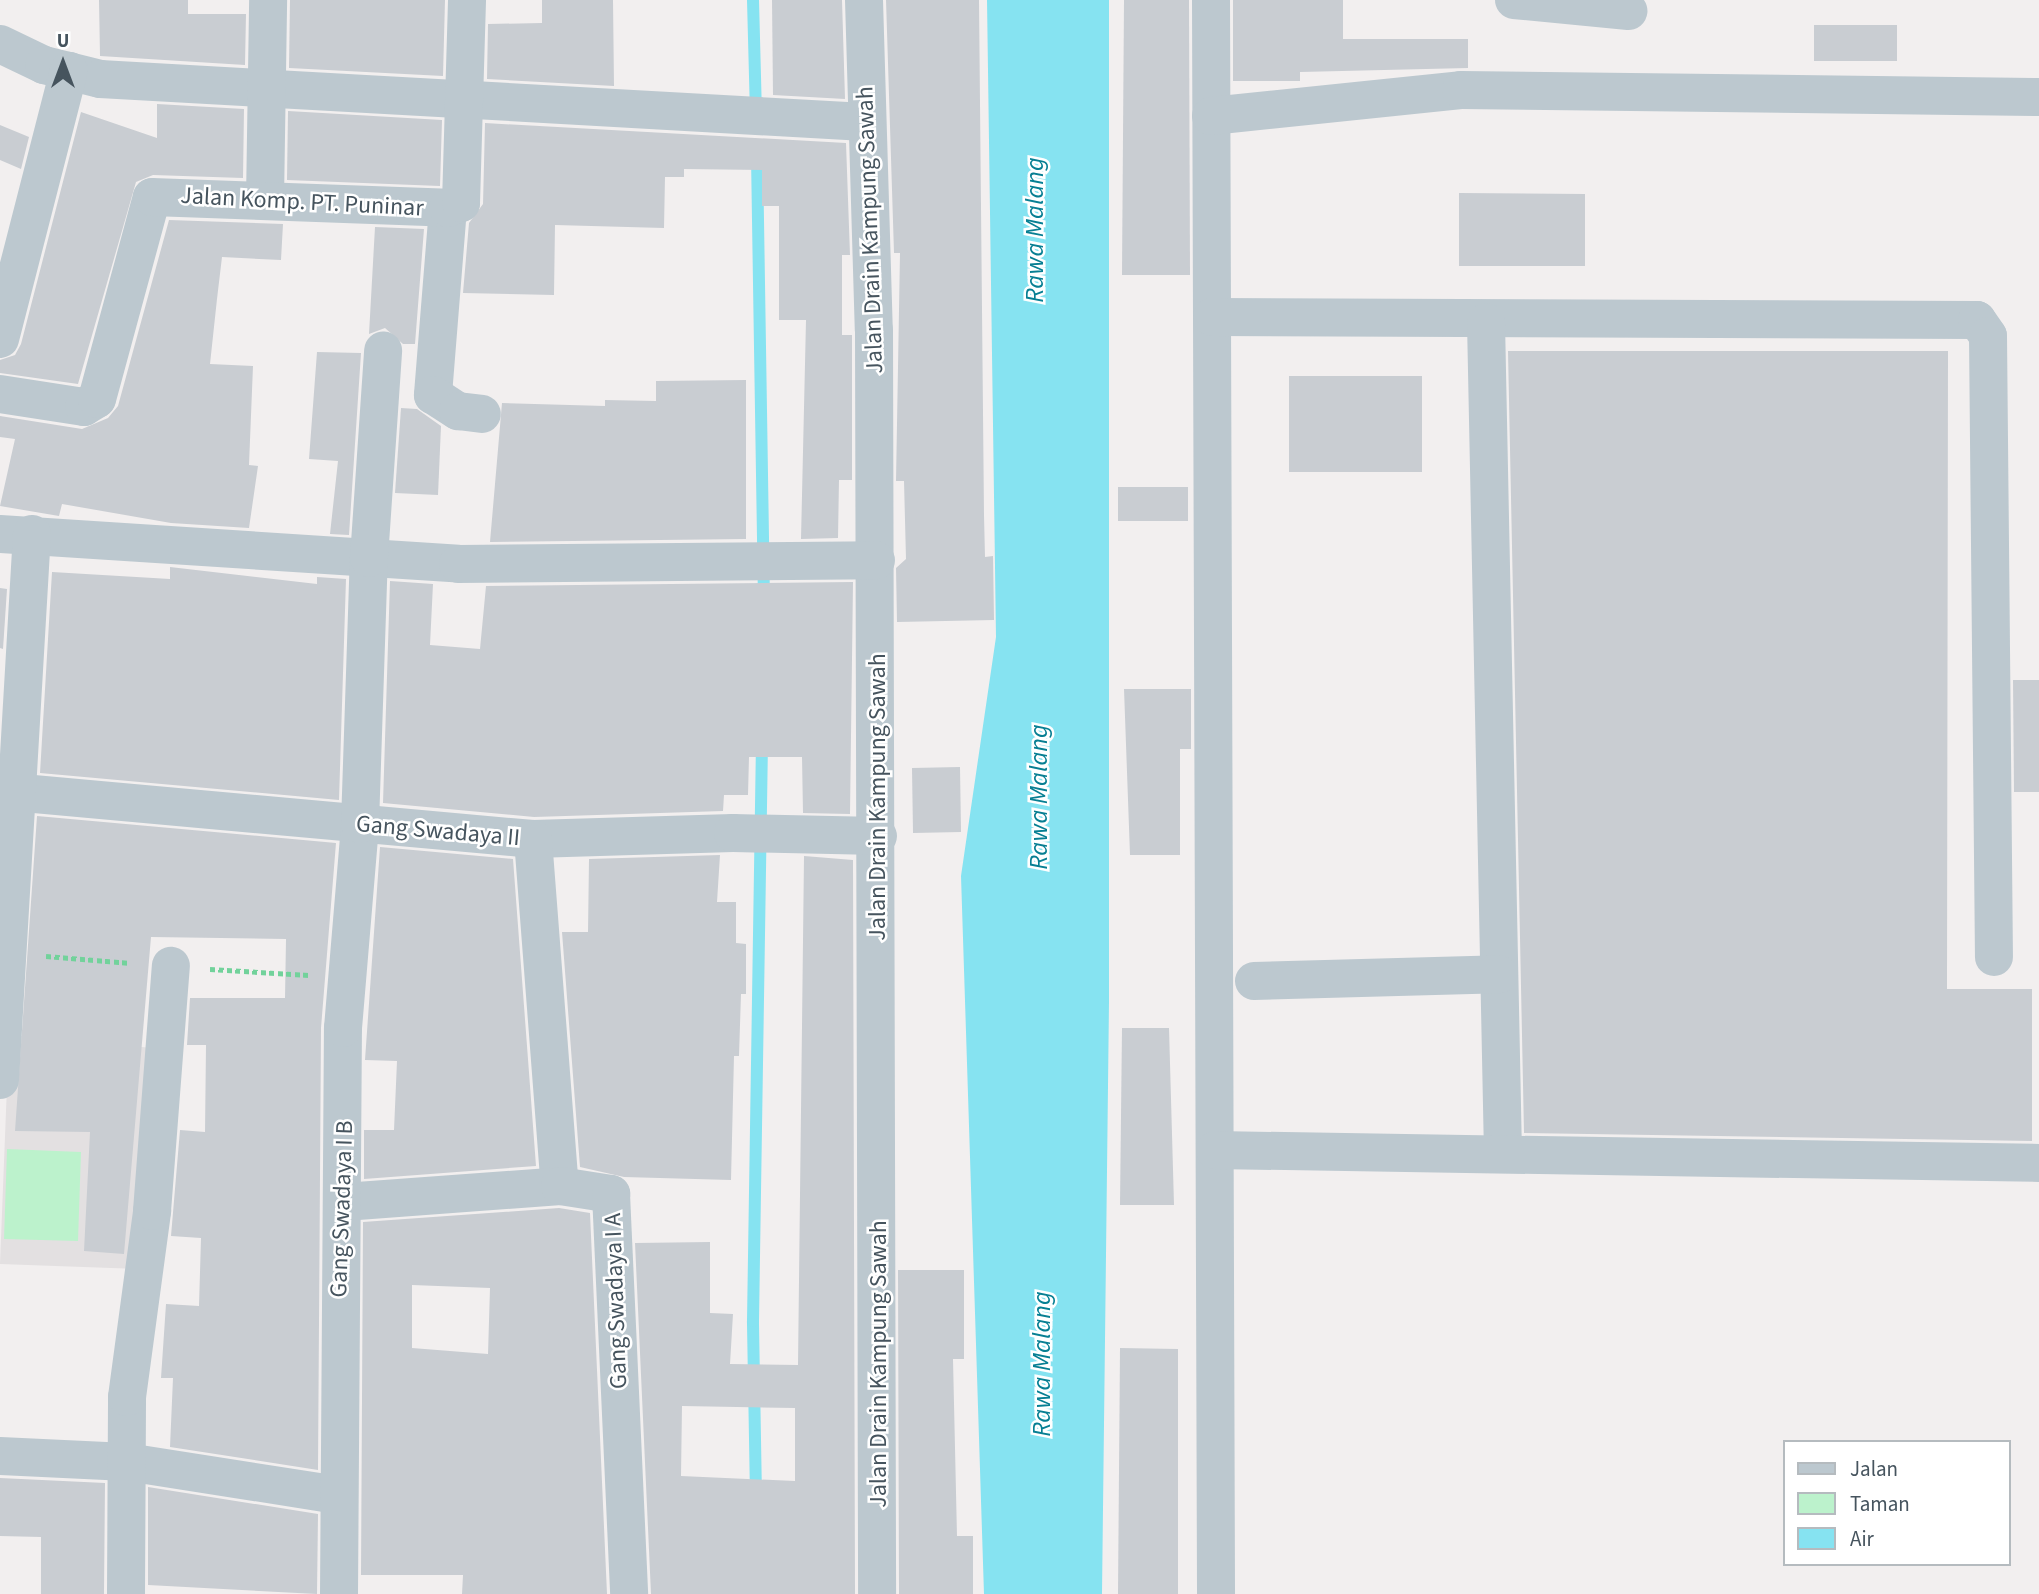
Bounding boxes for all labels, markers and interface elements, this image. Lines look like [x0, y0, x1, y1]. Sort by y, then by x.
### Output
north arrow [28, 28, 98, 98]
text: U [57, 28, 69, 55]
street label: Jalan Drain Kampung Sawah [851, 86, 889, 374]
water label: Rawa Malang [1019, 157, 1051, 303]
street label: Jalan Komp. PT. Puninar [180, 181, 424, 223]
street label: Jalan Drain Kampung Sawah [864, 653, 892, 941]
water label: Rawa Malang [1023, 724, 1055, 870]
street label: Gang Swadaya II [355, 809, 521, 853]
street label: Gang Swadaya I B [325, 1120, 359, 1298]
street label: Gang Swadaya I A [599, 1213, 633, 1389]
street label: Jalan Drain Kampung Sawah [865, 1220, 893, 1508]
water label: Rawa Malang [1026, 1291, 1058, 1437]
legend [1784, 1440, 2011, 1566]
text: Jalan [1850, 1454, 1898, 1484]
text: Taman [1850, 1489, 1910, 1519]
text: Air [1850, 1524, 1874, 1554]

